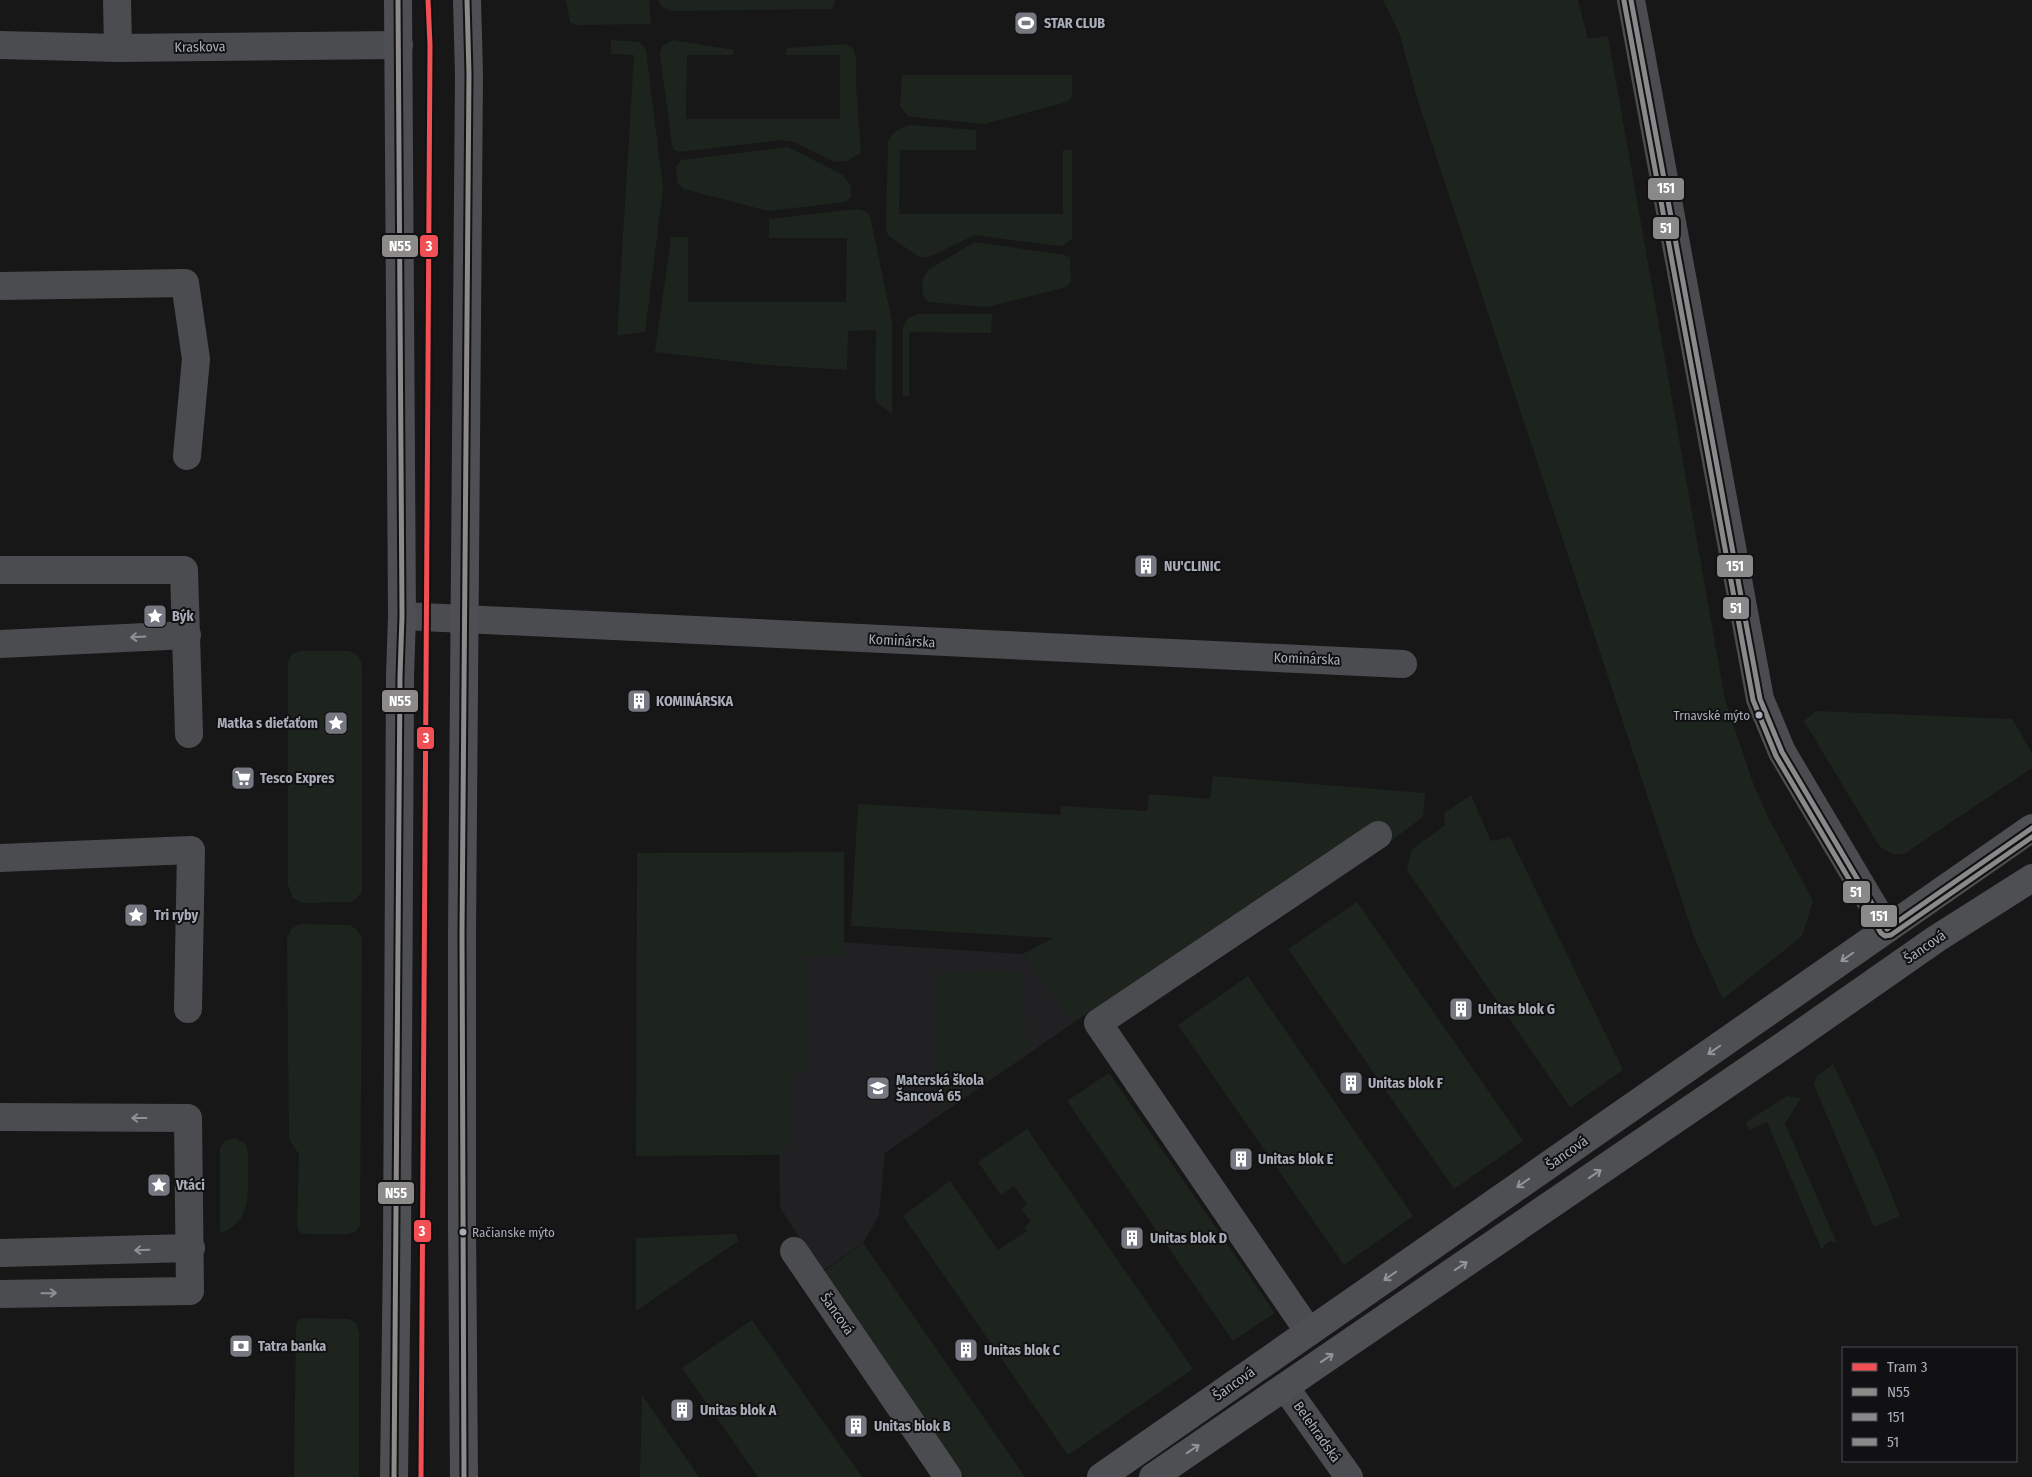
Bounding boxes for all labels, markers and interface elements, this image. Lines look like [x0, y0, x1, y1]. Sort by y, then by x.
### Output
sports icon: STAR CLUB [1013, 10, 1039, 36]
place label: STAR CLUB [1044, 15, 1105, 32]
street label: Kraskova [174, 38, 226, 56]
line badge: 151 [1647, 177, 1685, 201]
text: 151 [1657, 180, 1675, 197]
line badge: 51 [1652, 216, 1680, 240]
text: 51 [1660, 220, 1672, 237]
line badge: N55 [381, 234, 419, 258]
line badge: 3 [419, 234, 439, 258]
text: N55 [389, 238, 411, 255]
text: 3 [425, 238, 433, 255]
building icon: NU'CLINIC [1133, 553, 1159, 579]
line badge: 151 [1716, 554, 1754, 578]
place label: NU'CLINIC [1164, 558, 1222, 575]
text: 151 [1726, 558, 1744, 575]
line badge: 51 [1722, 596, 1750, 620]
text: 51 [1730, 600, 1742, 617]
place icon: Býk [142, 603, 168, 629]
place label: Býk [172, 608, 194, 625]
street label: Kominárska [868, 631, 936, 651]
one-way arrow [131, 633, 147, 642]
street label: Kominárska [1273, 649, 1341, 669]
building icon: KOMINÁRSKA [626, 688, 652, 714]
line badge: N55 [381, 689, 419, 713]
place label: KOMINÁRSKA [656, 692, 734, 710]
text: N55 [389, 693, 411, 710]
place label: Trnavské mýto [1674, 708, 1750, 723]
place icon: Matka s dieťaťom [323, 710, 349, 736]
marker: Trnavské mýto [1754, 710, 1764, 720]
place label: Matka s dieťaťom [217, 715, 318, 732]
line badge: 3 [416, 726, 435, 750]
text: 3 [422, 730, 430, 747]
supermarket icon: Tesco Expres [230, 765, 256, 791]
place label: Tesco Expres [260, 770, 334, 787]
line badge: 51 [1842, 880, 1871, 904]
text: 51 [1850, 884, 1862, 901]
place icon: Tri ryby [123, 902, 149, 928]
line badge: 151 [1860, 904, 1898, 928]
place label: Tri ryby [154, 907, 198, 924]
text: 151 [1870, 908, 1888, 925]
street label: Šancová [1900, 926, 1949, 967]
one-way arrow [1841, 952, 1855, 962]
building icon: Unitas blok G [1448, 996, 1474, 1022]
place label: Unitas blok G [1478, 1001, 1555, 1018]
one-way arrow [1707, 1045, 1721, 1055]
building icon: Unitas blok F [1338, 1070, 1364, 1096]
place label: Materská škola Šancová 65 [896, 1072, 984, 1105]
school or university icon: Materská škola Šancová 65 [865, 1075, 891, 1101]
place label: Unitas blok F [1368, 1075, 1444, 1092]
one-way arrow [131, 1113, 148, 1123]
street label: Šancová [1542, 1132, 1591, 1173]
building icon: Unitas blok E [1228, 1146, 1254, 1172]
place label: Unitas blok E [1258, 1151, 1334, 1168]
one-way arrow [1588, 1169, 1602, 1179]
place icon: Vtáci [146, 1172, 172, 1198]
place label: Vtáci [175, 1177, 205, 1194]
one-way arrow [1517, 1178, 1531, 1188]
line badge: N55 [377, 1181, 415, 1205]
text: N55 [385, 1185, 407, 1202]
line badge: 3 [413, 1219, 432, 1243]
text: 3 [418, 1223, 426, 1240]
place label: Račianske mýto [472, 1225, 555, 1240]
building icon: Unitas blok D [1119, 1225, 1145, 1251]
marker: Račianske mýto [458, 1227, 468, 1237]
place label: Unitas blok D [1150, 1230, 1227, 1247]
one-way arrow [134, 1245, 150, 1254]
one-way arrow [1454, 1261, 1468, 1271]
one-way arrow [1383, 1271, 1397, 1281]
one-way arrow [40, 1288, 56, 1298]
street label: Šancová [817, 1289, 858, 1338]
bank icon: Tatra banka [228, 1333, 254, 1359]
building icon: Unitas blok C [953, 1337, 979, 1363]
place label: Tatra banka [258, 1338, 326, 1355]
place label: Unitas blok C [984, 1342, 1061, 1359]
legend [1842, 1347, 2017, 1462]
one-way arrow [1320, 1353, 1334, 1363]
text: Tram 3 [1887, 1358, 1928, 1376]
street label: Šancová [1209, 1363, 1258, 1404]
text: N55 [1887, 1383, 1910, 1401]
building icon: Unitas blok A [669, 1397, 695, 1423]
street label: Belehradská [1290, 1398, 1344, 1466]
place label: Unitas blok A [700, 1402, 777, 1419]
text: 151 [1887, 1408, 1905, 1426]
building icon: Unitas blok B [843, 1413, 869, 1439]
place label: Unitas blok B [874, 1418, 951, 1435]
text: 51 [1887, 1433, 1899, 1451]
one-way arrow [1186, 1444, 1200, 1455]

